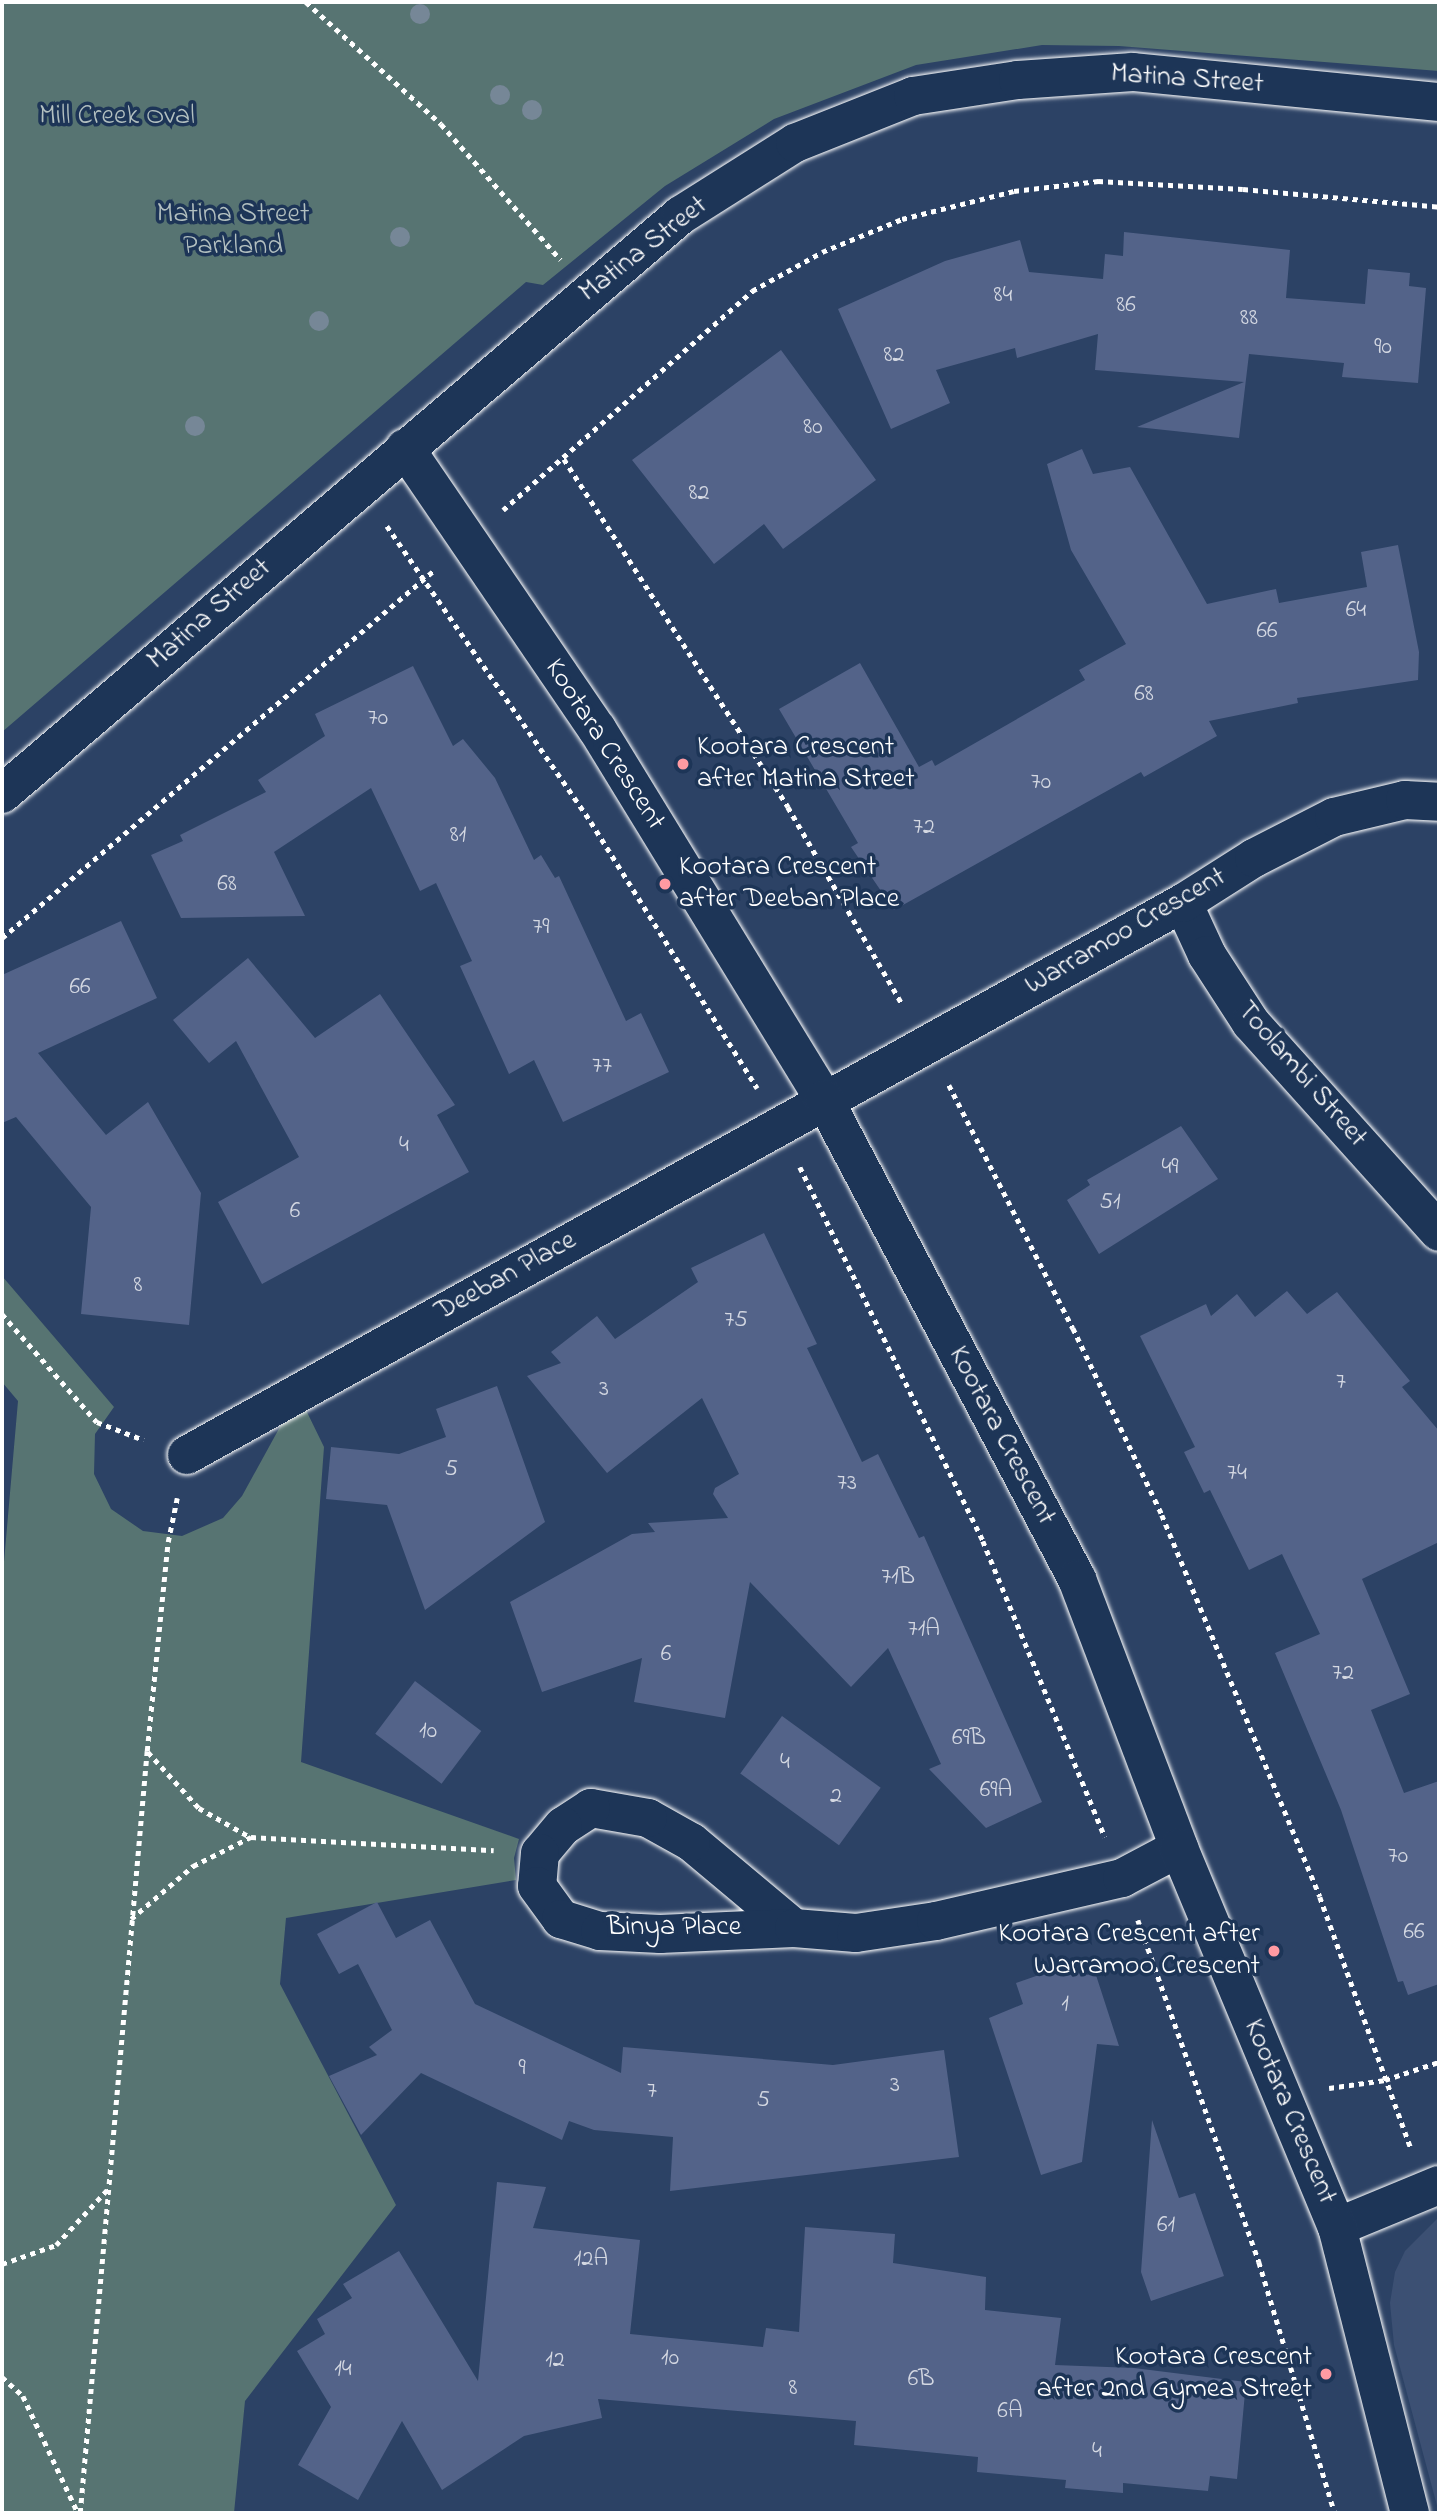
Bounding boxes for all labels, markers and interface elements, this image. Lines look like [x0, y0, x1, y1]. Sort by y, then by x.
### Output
street label: Matina Street [1109, 58, 1265, 102]
park label: Mill Creek Oval [39, 100, 195, 134]
street label: Matina Street [573, 190, 715, 310]
park label: Matina Street Parkland [156, 198, 310, 264]
house number: 84 [994, 282, 1012, 310]
house number: 86 [1116, 292, 1136, 320]
house number: 88 [1240, 305, 1258, 333]
house number: 90 [1374, 334, 1392, 362]
house number: 82 [884, 342, 904, 370]
house number: 80 [803, 414, 823, 442]
house number: 82 [689, 480, 709, 508]
street label: Matina Street [141, 552, 279, 678]
house number: 64 [1346, 597, 1366, 625]
house number: 66 [1256, 618, 1278, 646]
street label: Kootara Crescent [536, 653, 672, 837]
house number: 68 [1134, 681, 1154, 709]
house number: 70 [368, 705, 388, 733]
place label: Kootara Crescent after Matina Street [697, 731, 915, 797]
marker: Kootara Crescent after Matina Street [675, 756, 691, 772]
house number: 70 [1031, 769, 1051, 797]
house number: 72 [913, 814, 935, 842]
house number: 81 [450, 822, 466, 850]
place label: Kootara Crescent after Deeban Place [679, 851, 899, 917]
street label: Warramoo Crescent [1020, 861, 1232, 1003]
house number: 68 [217, 871, 237, 899]
marker: Kootara Crescent after Deeban Place [657, 876, 673, 892]
house number: 79 [532, 914, 550, 942]
house number: 66 [69, 974, 91, 1002]
street label: Toolambi Street [1229, 995, 1373, 1155]
house number: 77 [592, 1053, 612, 1081]
house number: 4 [399, 1132, 409, 1160]
house number: 49 [1161, 1154, 1179, 1182]
house number: 51 [1099, 1189, 1121, 1217]
house number: 6 [290, 1198, 300, 1226]
street label: Deeban Place [430, 1225, 582, 1329]
house number: 8 [134, 1272, 142, 1300]
house number: 75 [724, 1307, 748, 1335]
street label: Kootara Crescent [940, 1341, 1062, 1531]
house number: 7 [1336, 1369, 1346, 1397]
house number: 3 [599, 1376, 609, 1404]
house number: 5 [444, 1456, 458, 1484]
house number: 74 [1227, 1460, 1247, 1488]
house number: 73 [837, 1470, 857, 1498]
house number: 71B [881, 1564, 915, 1592]
house number: 71A [908, 1616, 940, 1644]
house number: 6 [661, 1641, 671, 1669]
house number: 72 [1332, 1660, 1354, 1688]
house number: 10 [419, 1718, 437, 1746]
house number: 69B [952, 1725, 986, 1753]
house number: 4 [780, 1749, 790, 1777]
house number: 69A [980, 1777, 1012, 1805]
house number: 2 [830, 1783, 842, 1811]
house number: 70 [1388, 1843, 1408, 1871]
street label: Binya Place [607, 1911, 741, 1945]
place label: Kootara Crescent after Warramoo Crescent [998, 1918, 1260, 1984]
house number: 66 [1403, 1919, 1425, 1947]
marker: Kootara Crescent after Warramoo Crescent [1266, 1943, 1282, 1959]
house number: 1 [1061, 1991, 1069, 2019]
street label: Kootara Crescent [1235, 2015, 1343, 2209]
house number: 9 [518, 2055, 526, 2083]
house number: 3 [890, 2072, 900, 2100]
house number: 7 [647, 2078, 657, 2106]
house number: 5 [756, 2087, 770, 2115]
house number: 61 [1157, 2212, 1175, 2240]
house number: 12A [574, 2246, 608, 2274]
place label: Kootara Crescent after 2nd Gymea Street [1037, 2341, 1312, 2407]
house number: 10 [661, 2345, 679, 2373]
house number: 12 [545, 2347, 565, 2375]
house number: 14 [334, 2356, 352, 2384]
house number: 6B [908, 2366, 934, 2394]
marker: Kootara Crescent after 2nd Gymea Street [1318, 2366, 1334, 2382]
house number: 8 [789, 2375, 797, 2403]
house number: 6A [997, 2398, 1023, 2426]
house number: 4 [1092, 2438, 1102, 2466]

